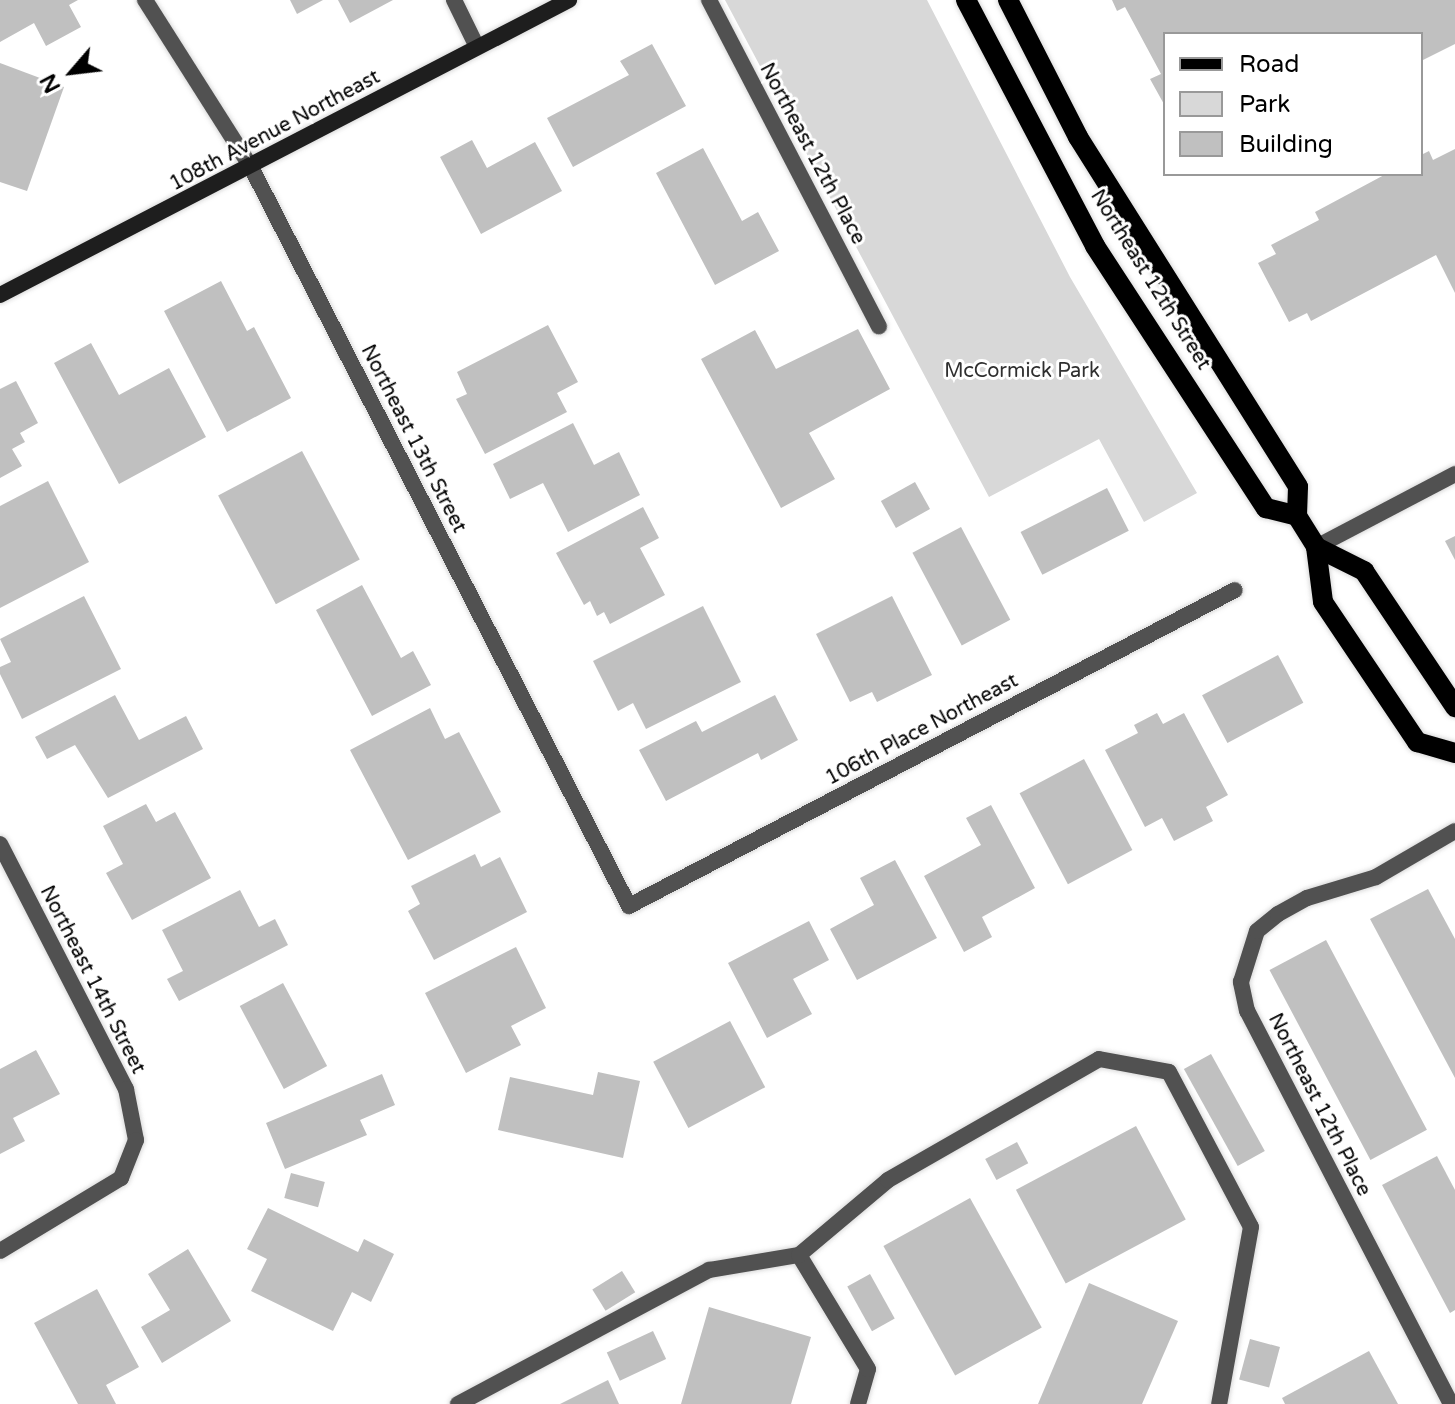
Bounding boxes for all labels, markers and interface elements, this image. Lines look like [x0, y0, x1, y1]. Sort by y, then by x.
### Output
north arrow [32, 32, 112, 112]
legend [1163, 32, 1423, 176]
text: Road [1239, 50, 1299, 79]
street label: Northeast 12th Place [754, 59, 870, 249]
street label: 108th Avenue Northeast [166, 65, 384, 197]
text: N [35, 69, 66, 97]
text: Park [1239, 90, 1290, 119]
text: Building [1239, 130, 1333, 159]
street label: Northeast 12th Street [1085, 186, 1215, 374]
street label: Northeast 13th Street [355, 341, 471, 537]
park label: McCormick Park [944, 359, 1100, 383]
street label: 106th Place Northeast [822, 669, 1022, 791]
street label: Northeast 14th Street [34, 882, 150, 1078]
street label: Northeast 12th Place [1262, 1010, 1376, 1200]

